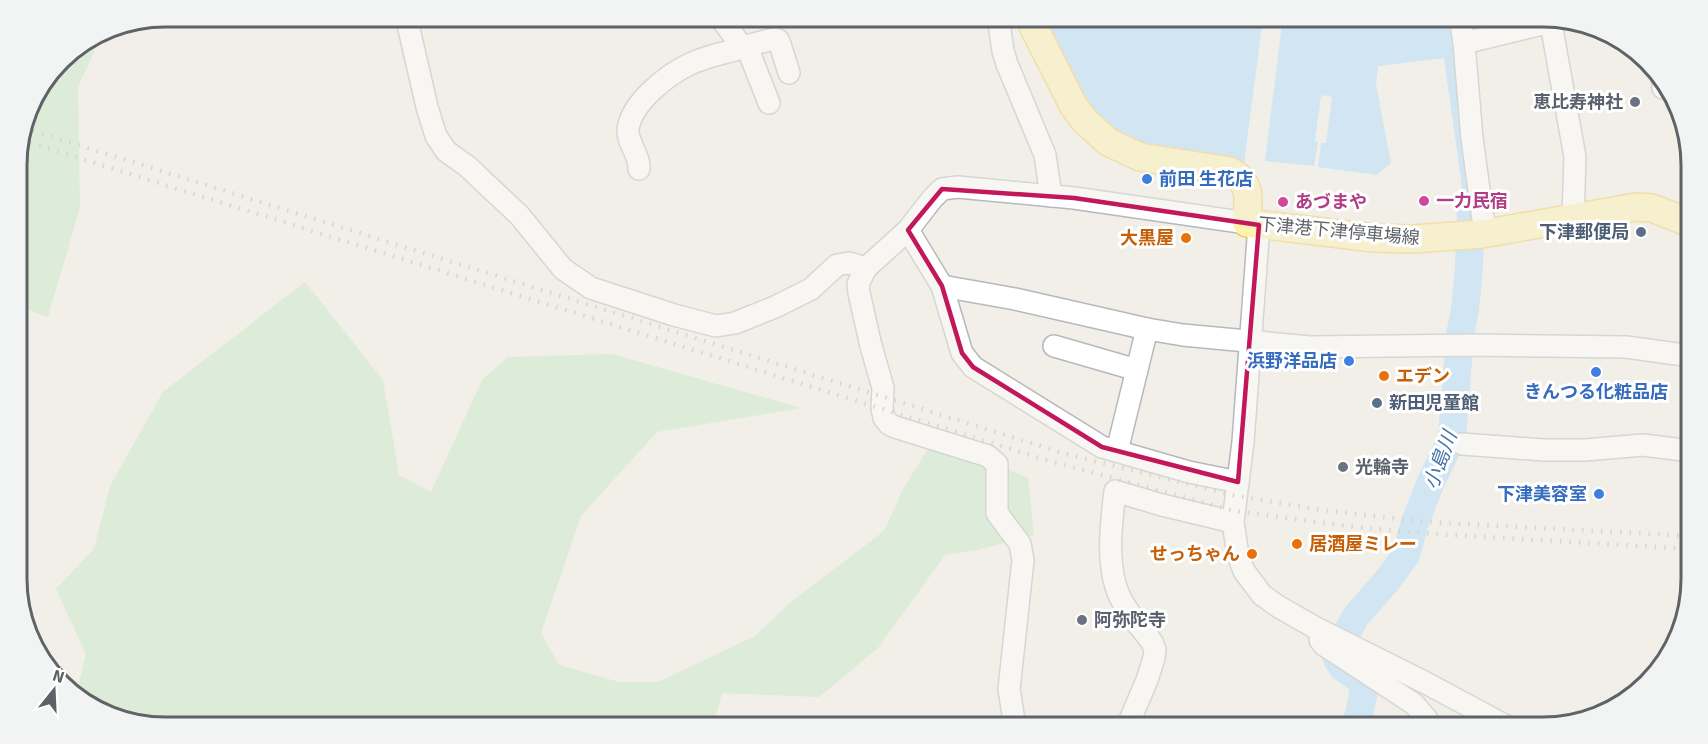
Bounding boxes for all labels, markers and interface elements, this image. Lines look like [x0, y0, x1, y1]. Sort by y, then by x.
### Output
place label: 恵比寿神社 [1533, 91, 1623, 113]
marker: 恵比寿神社 [1628, 95, 1642, 109]
place label: 前田 生花店 [1159, 168, 1253, 190]
marker: 前田 生花店 [1140, 172, 1154, 186]
place label: 一力民宿 [1436, 190, 1508, 212]
place label: あづまや [1295, 191, 1367, 213]
marker: 一力民宿 [1417, 194, 1431, 208]
marker: あづまや [1276, 195, 1290, 209]
street label: 下津港下津停車場線 [1257, 213, 1421, 249]
place label: 下津郵便局 [1539, 221, 1629, 243]
marker: 下津郵便局 [1634, 225, 1648, 239]
place label: 大黒屋 [1120, 227, 1174, 249]
marker: 大黒屋 [1179, 231, 1193, 245]
place label: 浜野洋品店 [1247, 350, 1337, 372]
marker: 浜野洋品店 [1342, 354, 1356, 368]
place label: エデン [1396, 365, 1450, 387]
marker: きんつる化粧品店 [1589, 365, 1603, 379]
marker: エデン [1377, 369, 1391, 383]
place label: きんつる化粧品店 [1524, 381, 1668, 403]
place label: 新田児童館 [1389, 392, 1479, 414]
marker: 新田児童館 [1370, 396, 1384, 410]
water label: 小島川 [1418, 426, 1463, 493]
place label: 光輪寺 [1355, 456, 1409, 478]
marker: 光輪寺 [1336, 460, 1350, 474]
place label: 下津美容室 [1497, 483, 1587, 505]
marker: 下津美容室 [1592, 487, 1606, 501]
place label: 居酒屋ミレー [1309, 533, 1417, 555]
marker: 居酒屋ミレー [1290, 537, 1304, 551]
place label: せっちゃん [1150, 543, 1240, 565]
marker: せっちゃん [1245, 547, 1259, 561]
place label: 阿弥陀寺 [1094, 609, 1166, 631]
marker: 阿弥陀寺 [1075, 613, 1089, 627]
north arrow [24, 660, 84, 720]
text: N [50, 665, 67, 688]

